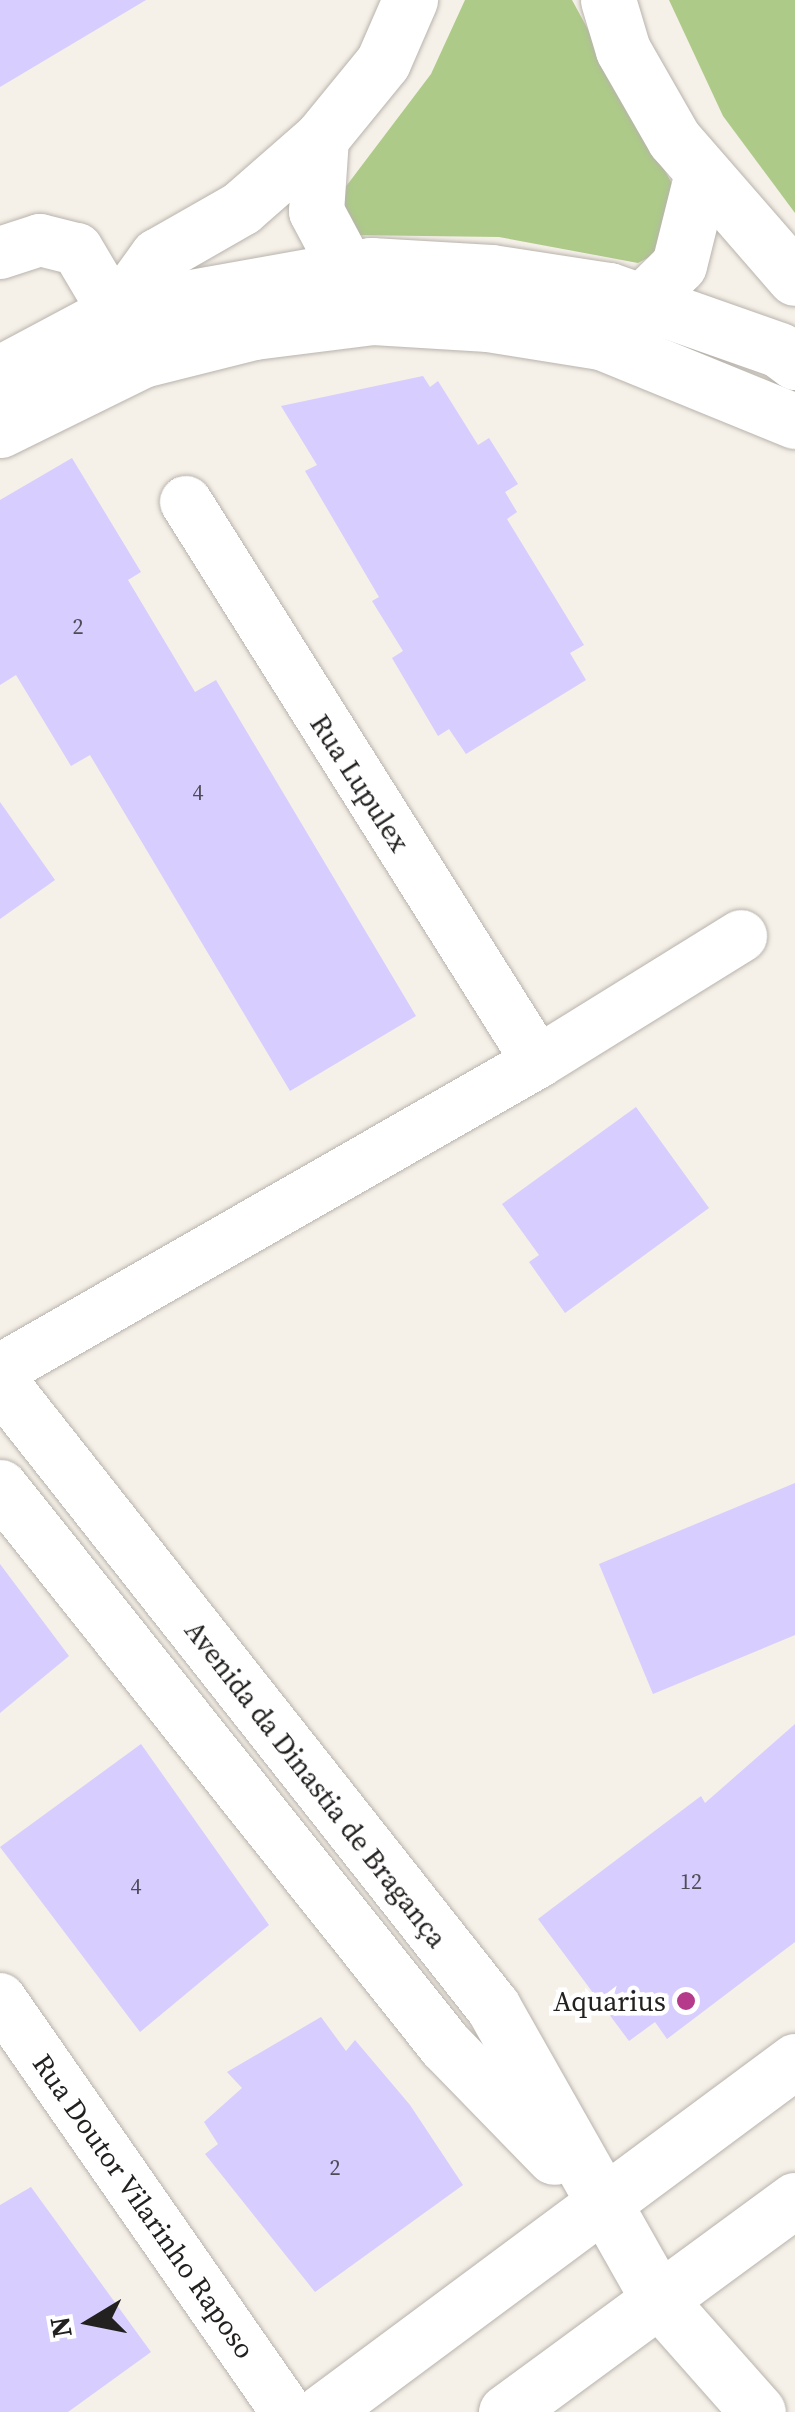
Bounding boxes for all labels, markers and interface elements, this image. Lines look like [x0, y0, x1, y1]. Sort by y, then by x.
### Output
house number: 2 [73, 614, 83, 640]
street label: Rua Lupulex [303, 708, 417, 858]
house number: 4 [193, 780, 203, 806]
street label: Avenida da Dinastia de Bragança [178, 1614, 454, 1954]
house number: 12 [680, 1869, 702, 1895]
house number: 4 [131, 1874, 141, 1900]
place label: Aquarius [553, 1984, 666, 2018]
marker: Aquarius [675, 1990, 697, 2012]
street label: Rua Doutor Vilarinho Raposo [26, 2047, 262, 2365]
house number: 2 [330, 2155, 340, 2181]
north arrow [40, 2272, 140, 2372]
text: N [40, 2314, 81, 2341]

